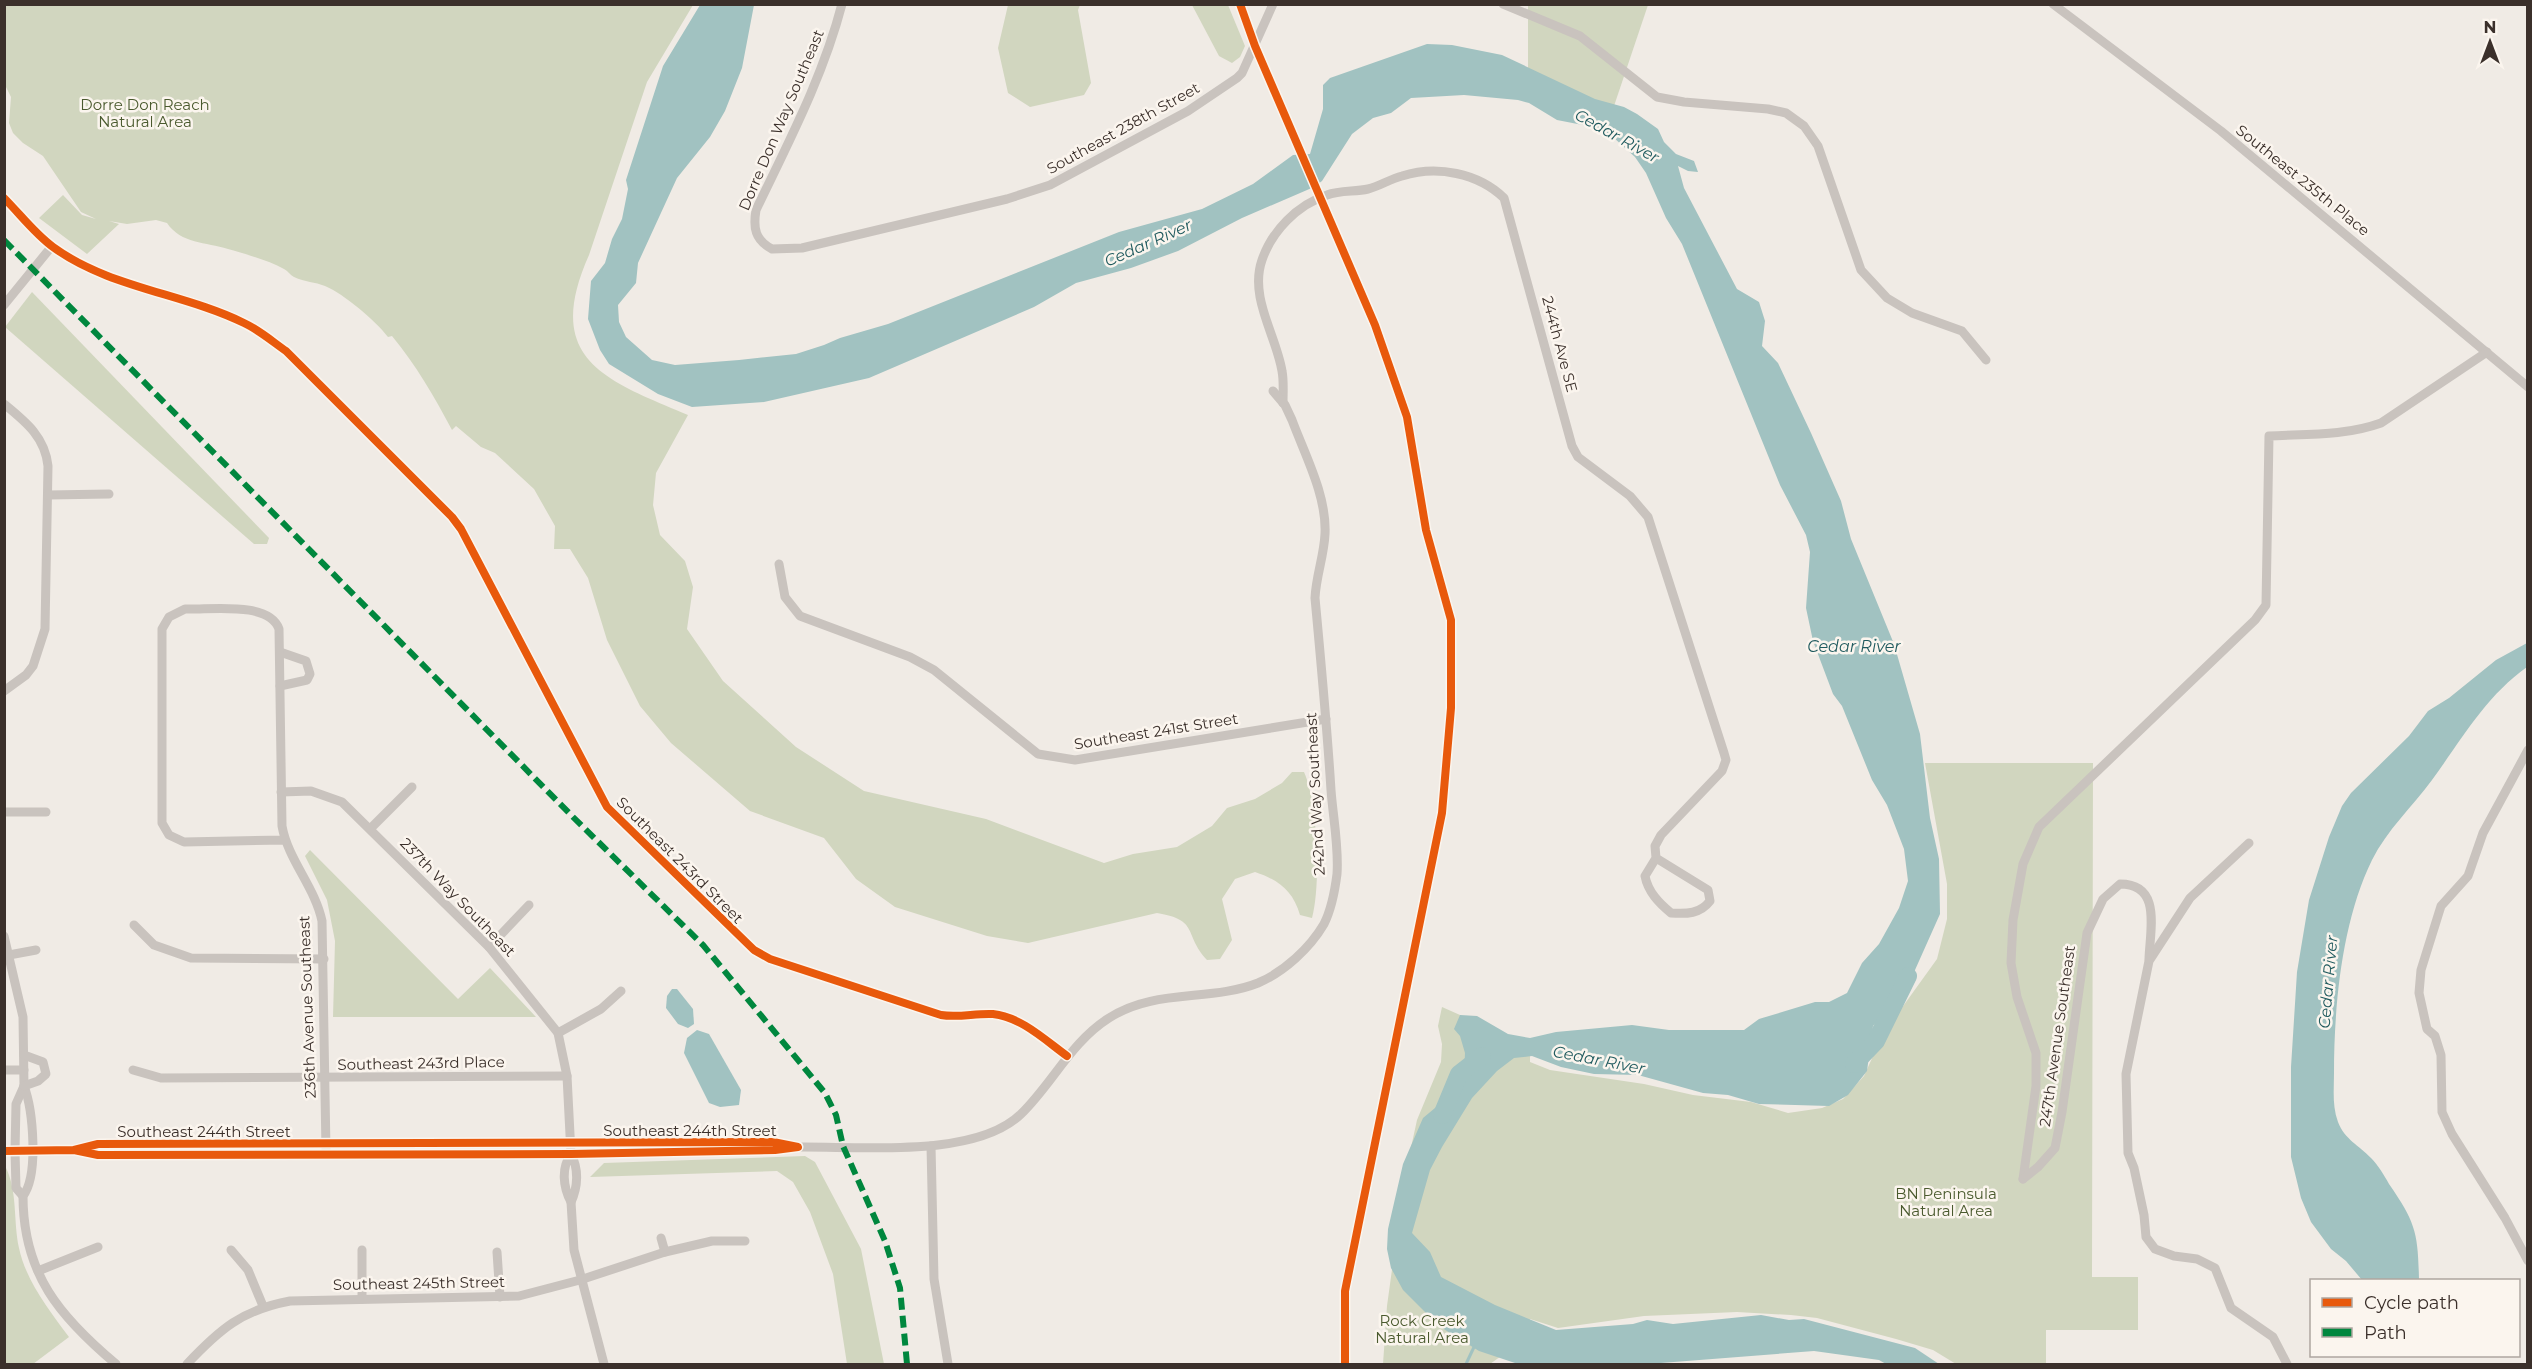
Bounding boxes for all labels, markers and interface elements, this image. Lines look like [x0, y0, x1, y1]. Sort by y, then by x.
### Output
north arrow [2460, 12, 2520, 72]
text: N [2484, 18, 2496, 37]
street label: Dorre Don Way Southeast [734, 27, 828, 213]
street label: Southeast 238th Street [1043, 78, 1203, 178]
park label: Dorre Don Reach Natural Area [80, 95, 210, 131]
water label: Cedar River [1572, 105, 1663, 167]
street label: Southeast 235th Place [2232, 120, 2374, 240]
water label: Cedar River [1101, 215, 1195, 271]
street label: 244th Ave SE [1538, 294, 1582, 394]
water label: Cedar River [1807, 637, 1901, 656]
street label: Southeast 241st Street [1073, 709, 1239, 753]
street label: 242nd Way Southeast [1301, 712, 1329, 876]
street label: Southeast 243rd Street [613, 793, 747, 927]
street label: 237th Way Southeast [396, 834, 520, 960]
street label: 236th Avenue Southeast [294, 915, 320, 1099]
water label: Cedar River [2314, 934, 2342, 1029]
street label: 247th Avenue Southeast [2035, 944, 2079, 1128]
water label: Cedar River [1551, 1042, 1647, 1078]
street label: Southeast 243rd Place [337, 1052, 505, 1074]
street label: Southeast 244th Street [603, 1121, 777, 1140]
street label: Southeast 244th Street [117, 1122, 291, 1141]
park label: BN Peninsula Natural Area [1895, 1184, 1997, 1220]
street label: Southeast 245th Street [333, 1272, 505, 1294]
legend [2310, 1279, 2520, 1357]
text: Cycle path [2364, 1292, 2459, 1314]
park label: Rock Creek Natural Area [1375, 1311, 1469, 1347]
text: Path [2364, 1322, 2407, 1344]

